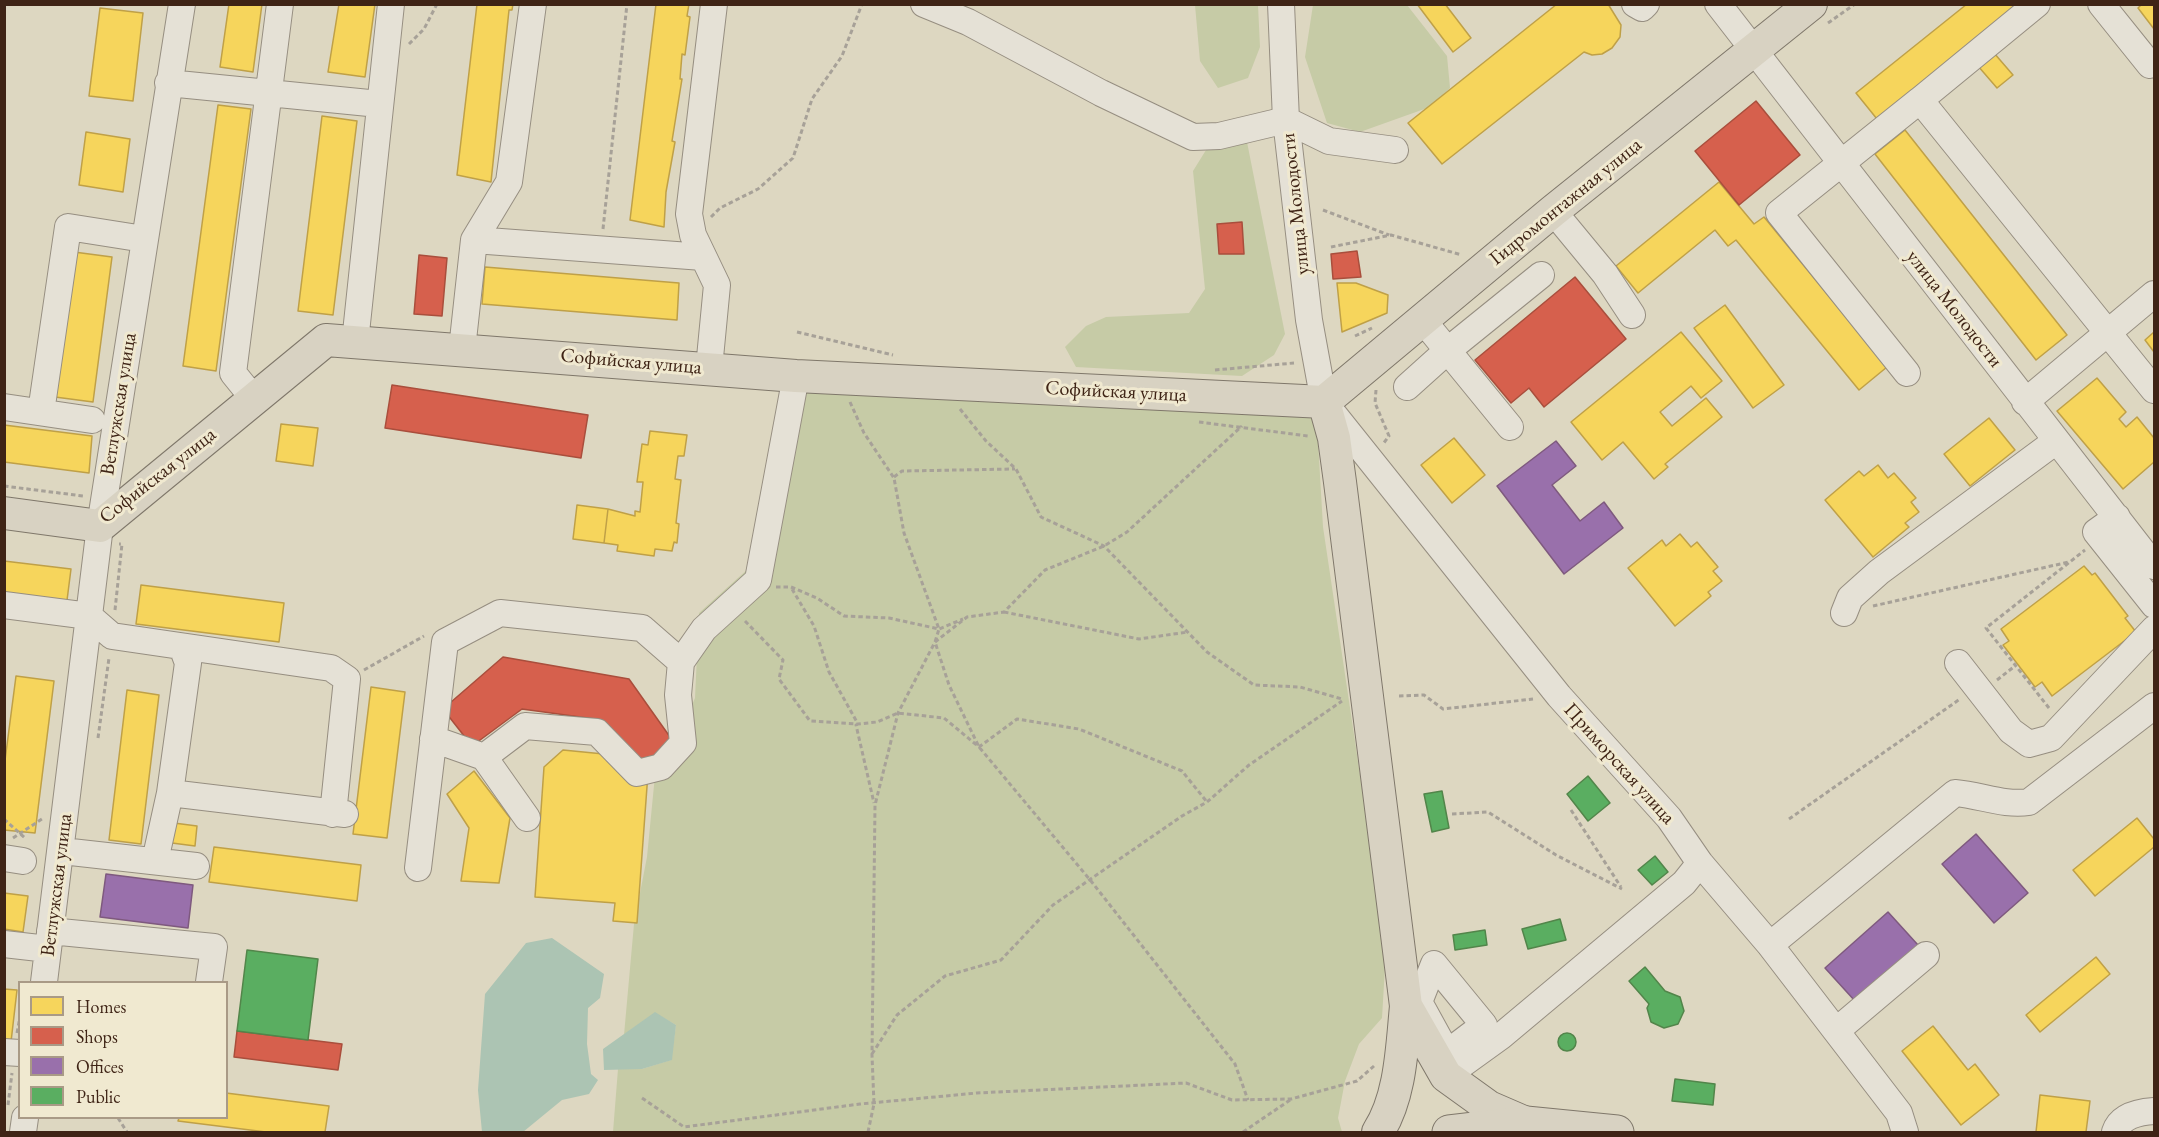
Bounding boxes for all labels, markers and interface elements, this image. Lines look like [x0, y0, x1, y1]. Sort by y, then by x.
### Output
street label: улица Молодости [1277, 132, 1315, 276]
street label: Гидромонтажная улица [1485, 133, 1647, 271]
street label: улица Молодости [1901, 245, 2007, 373]
street label: Ветлужская улица [96, 331, 142, 477]
street label: Софийская улица [559, 344, 703, 380]
street label: Софийская улица [1045, 376, 1187, 408]
street label: Софийская улица [95, 423, 221, 529]
street label: Приморская улица [1558, 698, 1680, 830]
street label: Ветлужская улица [36, 812, 78, 958]
legend [18, 981, 228, 1119]
text: Homes [76, 995, 126, 1018]
text: Shops [76, 1025, 118, 1048]
text: Offices [76, 1055, 124, 1078]
text: Public [76, 1085, 120, 1108]

